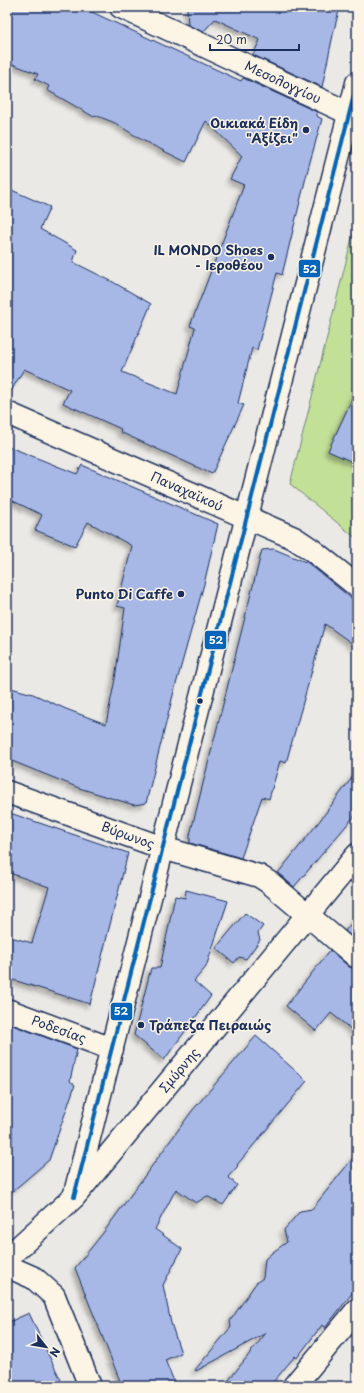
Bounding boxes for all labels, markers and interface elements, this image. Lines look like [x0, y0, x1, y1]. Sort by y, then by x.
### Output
scale bar [210, 26, 299, 52]
text: 20 m [216, 30, 247, 48]
street label: Μεσολογγίου [242, 56, 325, 108]
place label: Οικιακά Είδη "Αξίζει" [210, 113, 298, 147]
marker: Οικιακά Είδη "Αξίζει" [301, 125, 311, 135]
place label: IL MONDO Shoes - Ιεροθέου [153, 240, 263, 274]
marker: IL MONDO Shoes - Ιεροθέου [266, 252, 276, 262]
line badge: 52 [298, 259, 321, 278]
text: 52 [303, 260, 317, 277]
street label: Παναχαϊκού [148, 466, 226, 515]
place label: Punto Di Caffe [76, 584, 173, 603]
marker: Punto Di Caffe [176, 589, 186, 599]
line badge: 52 [204, 630, 227, 650]
text: 52 [209, 631, 223, 648]
unlabelled marker [195, 696, 205, 706]
street label: Βύρωνος [99, 816, 158, 853]
line badge: 52 [110, 1002, 133, 1021]
text: 52 [114, 1002, 128, 1019]
street label: Ροδεσίας [29, 1010, 89, 1047]
place label: Τράπεζα Πειραιώς [149, 1015, 271, 1034]
marker: Τράπεζα Πειραιώς [136, 1020, 146, 1030]
street label: Σμύρνης [154, 1043, 203, 1096]
north arrow [26, 1327, 66, 1367]
text: N [45, 1344, 65, 1361]

